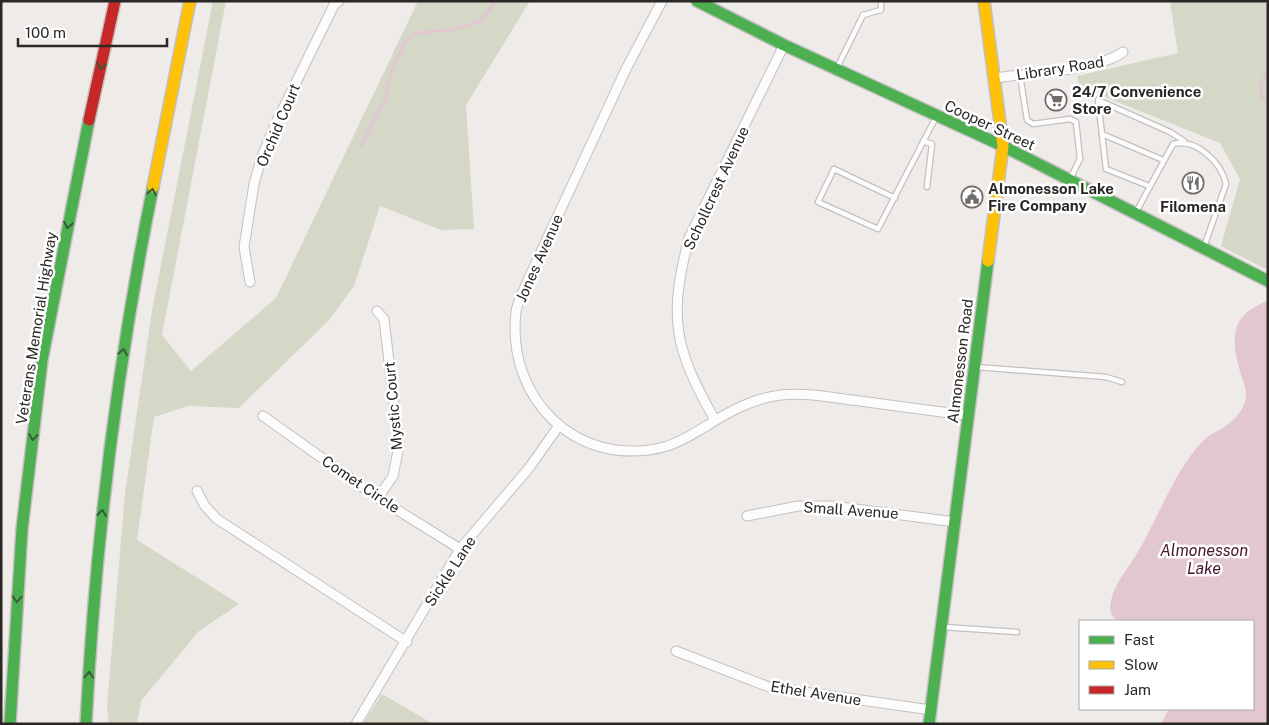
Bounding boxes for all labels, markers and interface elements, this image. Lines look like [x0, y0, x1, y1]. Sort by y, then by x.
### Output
scale bar [18, 15, 166, 47]
text: 100 m [25, 24, 66, 41]
street label: Library Road [1015, 53, 1105, 83]
one-way arrow [96, 62, 106, 70]
street label: Orchid Court [253, 81, 303, 169]
place label: 24/7 Convenience Store [1072, 83, 1201, 117]
supermarket icon: 24/7 Convenience Store [1044, 88, 1068, 112]
street label: Cooper Street [942, 97, 1038, 153]
street label: Schollcrest Avenue [680, 124, 752, 252]
restaurant icon: Filomena [1181, 171, 1205, 195]
place label: Almonesson Lake Fire Company [988, 180, 1114, 214]
public building icon: Almonesson Lake Fire Company [960, 185, 984, 209]
one-way arrow [147, 188, 157, 197]
place label: Filomena [1160, 198, 1226, 215]
street label: Jones Avenue [512, 212, 566, 304]
one-way arrow [63, 221, 73, 229]
street label: Veterans Memorial Highway [12, 230, 60, 426]
street label: Almonesson Road [944, 298, 976, 424]
one-way arrow [117, 348, 127, 356]
street label: Mystic Court [381, 361, 405, 451]
one-way arrow [28, 434, 39, 442]
street label: Comet Circle [319, 452, 403, 516]
street label: Small Avenue [803, 498, 899, 522]
one-way arrow [96, 509, 107, 517]
street label: Sickle Lane [421, 533, 479, 609]
water label: Almonesson Lake [1160, 541, 1248, 578]
one-way arrow [12, 595, 23, 603]
legend [1079, 620, 1254, 710]
text: Fast [1124, 631, 1154, 648]
text: Slow [1124, 656, 1159, 673]
one-way arrow [83, 671, 94, 679]
street label: Ethel Avenue [769, 677, 863, 709]
text: Jam [1124, 681, 1151, 698]

